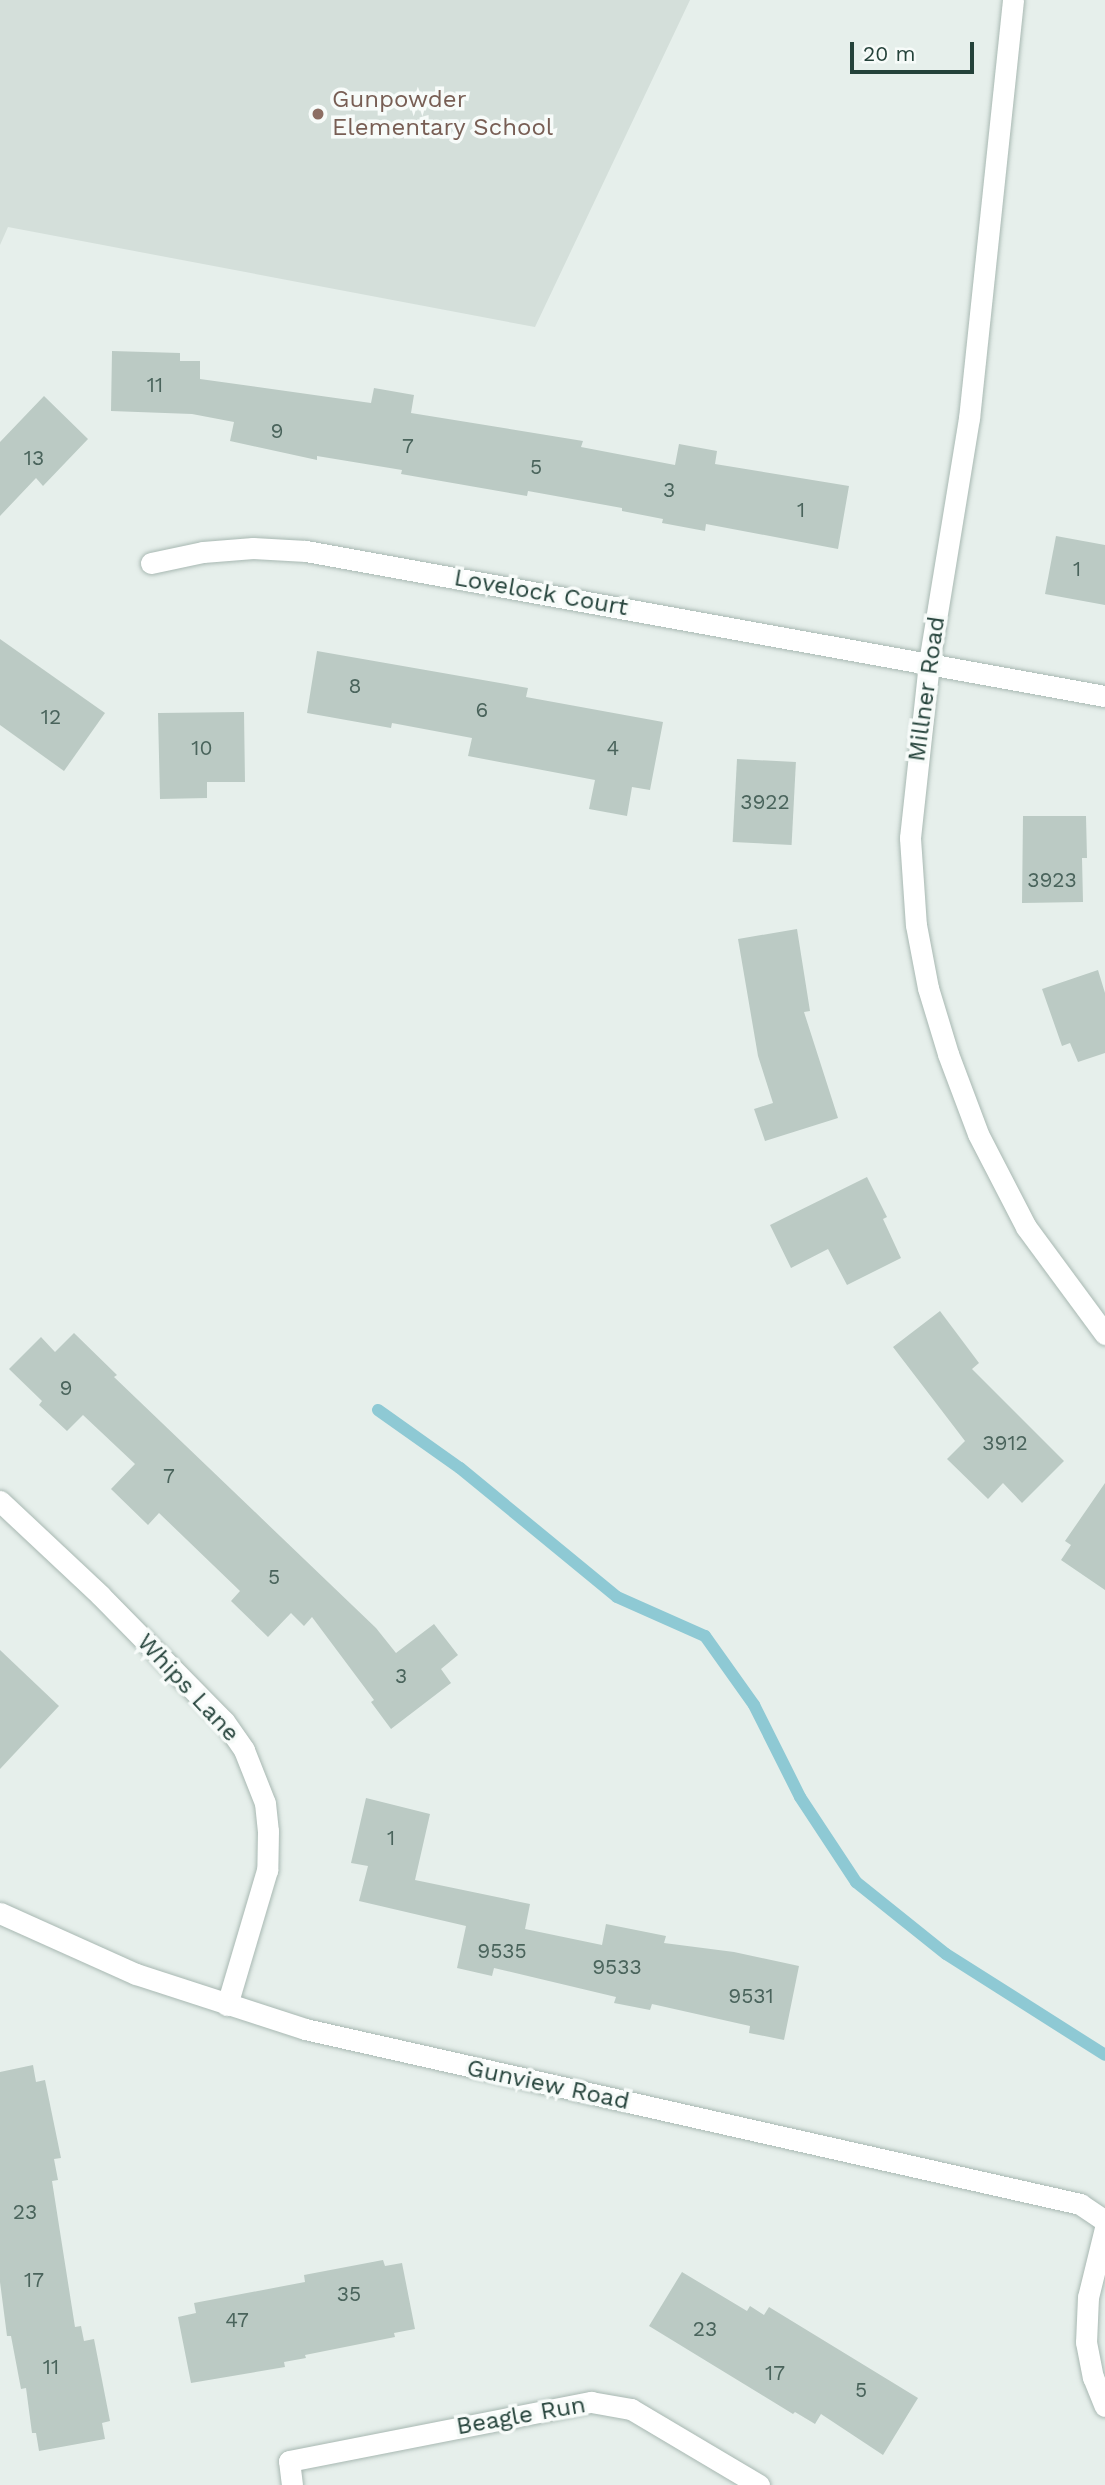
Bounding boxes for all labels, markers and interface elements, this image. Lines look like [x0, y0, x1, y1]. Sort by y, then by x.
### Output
scale bar [853, 28, 977, 72]
text: 20 m [863, 41, 915, 66]
place label: Gunpowder Elementary School [332, 86, 554, 142]
marker: Gunpowder Elementary School [310, 106, 326, 122]
house number: 11 [147, 372, 163, 398]
house number: 9 [271, 418, 283, 444]
house number: 7 [402, 433, 414, 459]
house number: 13 [24, 445, 44, 471]
house number: 5 [530, 454, 542, 480]
house number: 3 [663, 477, 675, 503]
house number: 1 [797, 497, 805, 523]
house number: 1 [1073, 556, 1081, 582]
street label: Lovelock Court [452, 563, 630, 623]
street label: Millner Road [903, 614, 951, 764]
house number: 8 [349, 673, 361, 699]
house number: 6 [476, 697, 488, 723]
house number: 12 [41, 704, 61, 730]
house number: 10 [191, 735, 213, 761]
house number: 4 [607, 735, 619, 761]
house number: 3922 [740, 789, 790, 815]
house number: 3923 [1027, 867, 1077, 893]
house number: 9 [60, 1375, 72, 1401]
house number: 3912 [982, 1430, 1028, 1456]
house number: 7 [163, 1463, 175, 1489]
house number: 5 [268, 1564, 280, 1590]
street label: Whips Lane [131, 1628, 245, 1748]
house number: 3 [395, 1663, 407, 1689]
house number: 1 [387, 1825, 395, 1851]
house number: 9535 [477, 1938, 527, 1964]
house number: 9533 [592, 1954, 642, 1980]
house number: 9531 [728, 1983, 774, 2009]
street label: Gunview Road [464, 2054, 632, 2116]
house number: 23 [13, 2199, 37, 2225]
house number: 17 [24, 2267, 44, 2293]
house number: 35 [337, 2281, 361, 2307]
house number: 47 [225, 2307, 249, 2333]
house number: 23 [693, 2316, 717, 2342]
house number: 11 [43, 2354, 59, 2380]
house number: 17 [765, 2360, 785, 2386]
house number: 5 [855, 2377, 867, 2403]
street label: Beagle Run [454, 2390, 588, 2442]

